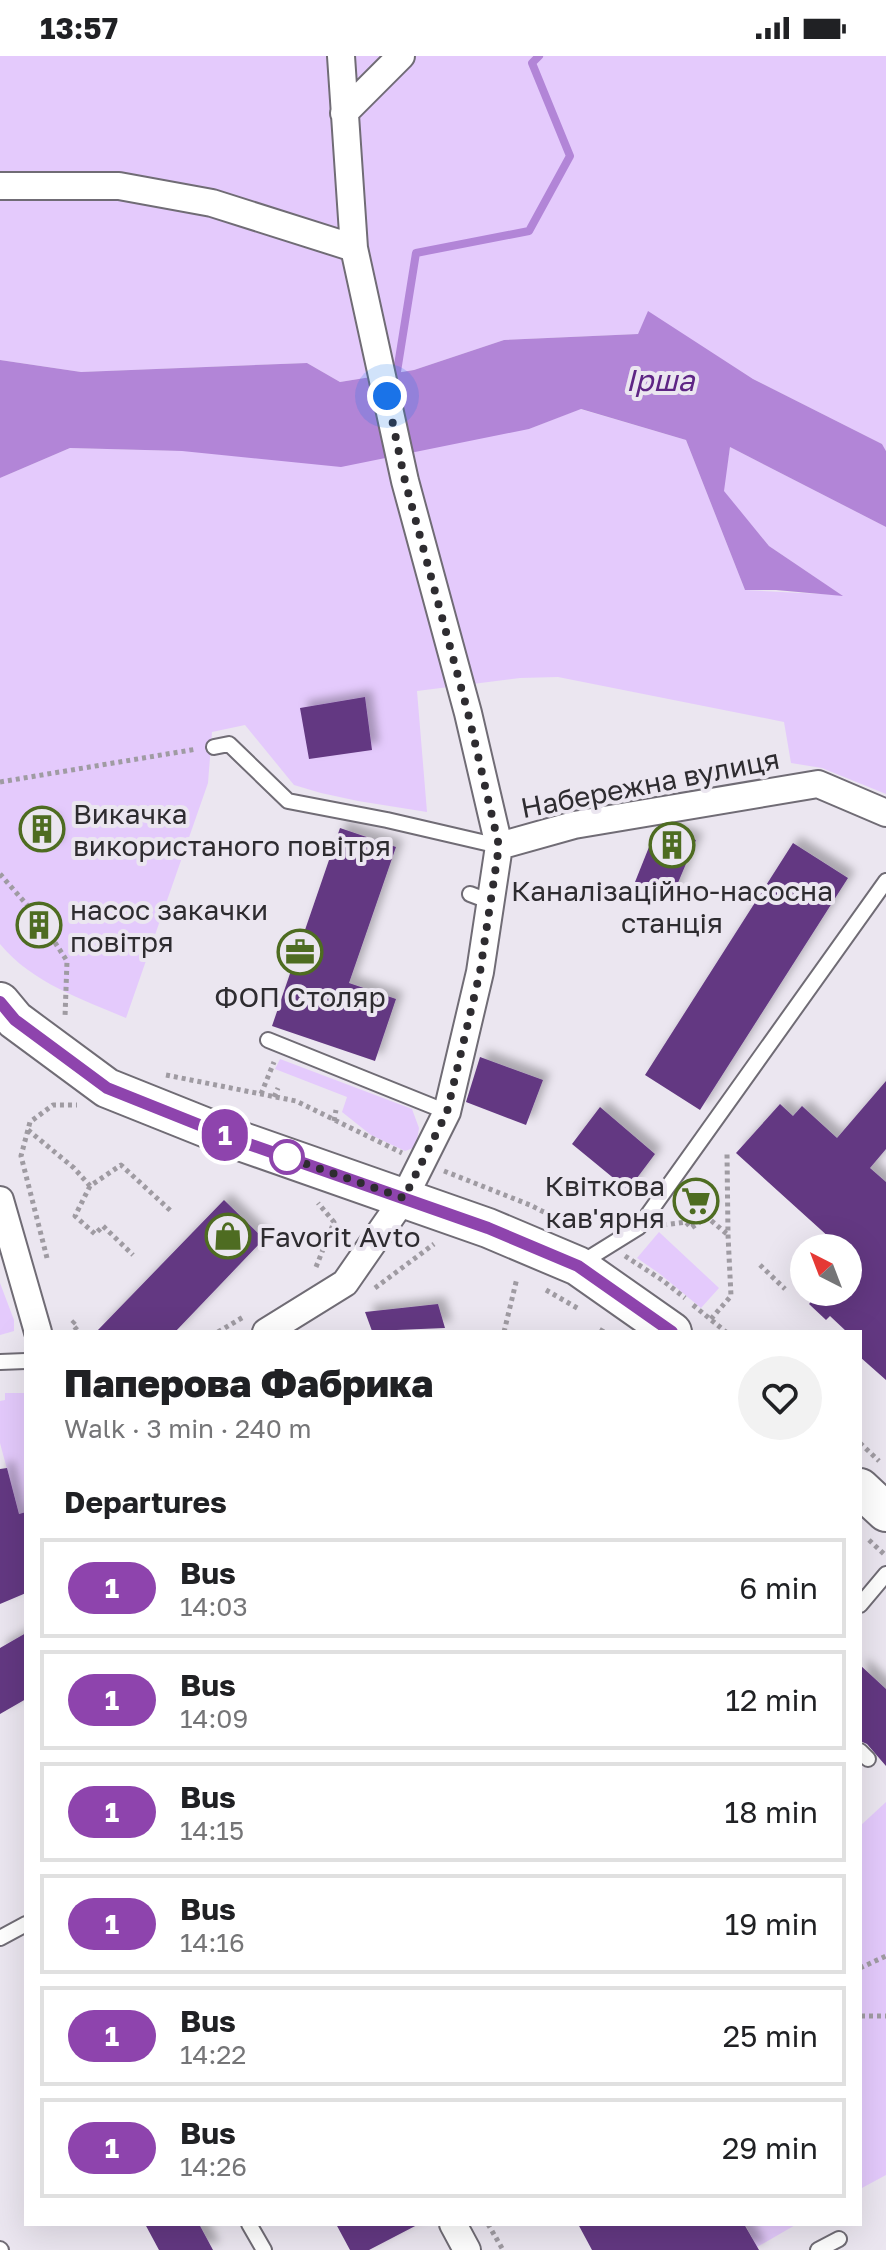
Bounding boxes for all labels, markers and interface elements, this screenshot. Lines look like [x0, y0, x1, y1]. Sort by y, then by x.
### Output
text: 13:57 [40, 10, 118, 46]
water label: Ірша [625, 362, 696, 398]
your location [367, 376, 407, 416]
street label: Набережна вулиця [518, 742, 782, 824]
place label: Викачка використаного повітря [73, 797, 391, 862]
building icon: Викачка використаного повітря [18, 805, 66, 853]
building icon: Каналізаційно-насосна станція [648, 821, 696, 869]
place label: Каналізаційно-насосна станція [511, 874, 833, 939]
place label: насос закачки повітря [70, 893, 268, 958]
building icon: насос закачки повітря [15, 901, 63, 949]
office icon: ФОП Столяр [276, 928, 324, 976]
place label: ФОП Столяр [214, 980, 386, 1013]
line badge: 1 [199, 1109, 251, 1161]
text: 1 [218, 1118, 232, 1151]
unlabelled marker [270, 1140, 304, 1174]
place label: Квіткова кав'ярня [544, 1169, 665, 1234]
supermarket icon: Квіткова кав'ярня [672, 1177, 720, 1225]
shop icon: Favorit Avto [204, 1212, 252, 1260]
place label: Favorit Avto [259, 1220, 421, 1253]
north arrow [790, 1234, 862, 1306]
map controls [790, 1234, 862, 1306]
button: heart [738, 1356, 822, 1440]
text: Паперова Фабрика [64, 1360, 433, 1405]
text: Walk · 3 min · 240 m [64, 1413, 311, 1444]
text: Departures [64, 1484, 227, 1520]
text: Bus [180, 1555, 236, 1591]
text: 6 min [739, 1570, 818, 1606]
text: 1 [105, 1571, 119, 1604]
text: 14:03 [180, 1591, 248, 1622]
text: Bus [180, 1667, 236, 1703]
text: 12 min [726, 1682, 818, 1718]
text: 1 [105, 1683, 119, 1716]
text: 14:09 [180, 1703, 248, 1734]
text: Bus [180, 1779, 236, 1815]
text: 18 min [725, 1794, 818, 1830]
text: 1 [105, 1795, 119, 1828]
text: 14:15 [180, 1815, 244, 1846]
text: Bus [180, 1891, 236, 1927]
text: 19 min [725, 1906, 818, 1942]
text: 1 [105, 1907, 119, 1940]
text: 14:16 [180, 1927, 245, 1958]
text: Bus [180, 2003, 236, 2039]
text: 25 min [723, 2018, 818, 2054]
text: 1 [105, 2019, 119, 2052]
text: 14:22 [180, 2039, 246, 2070]
text: Bus [180, 2115, 236, 2151]
text: 29 min [722, 2130, 818, 2166]
text: 1 [105, 2131, 119, 2164]
text: 14:26 [180, 2151, 247, 2182]

